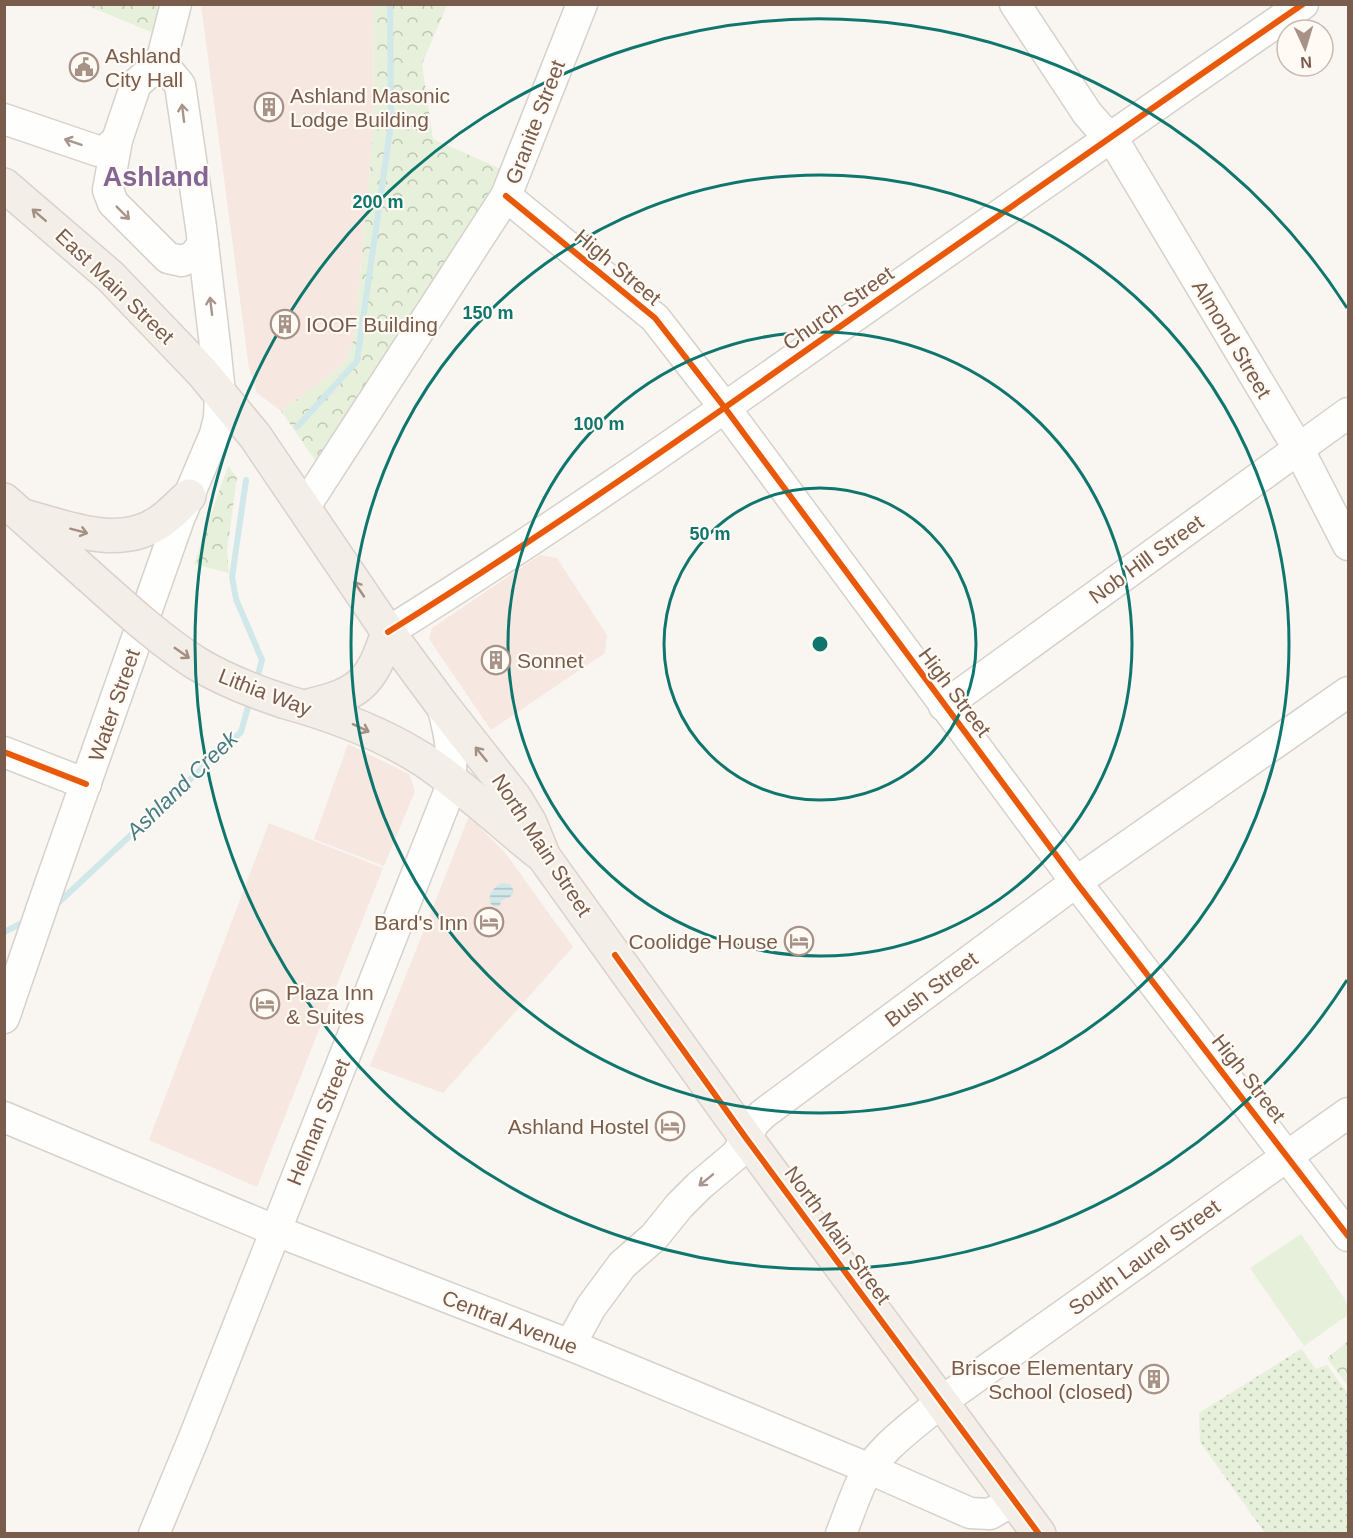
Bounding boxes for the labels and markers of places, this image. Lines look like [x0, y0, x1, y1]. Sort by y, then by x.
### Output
place label: Ashland City Hall [105, 44, 183, 91]
public building icon: Ashland City Hall [68, 51, 100, 83]
place label: Ashland Masonic Lodge Building [290, 84, 450, 131]
building icon: Ashland Masonic Lodge Building [253, 91, 285, 123]
building icon: IOOF Building [269, 308, 301, 340]
place label: IOOF Building [306, 313, 438, 336]
centre of rings [810, 634, 830, 654]
building icon: Sonnet [480, 644, 512, 676]
place label: Sonnet [517, 649, 584, 672]
hotel icon: Bard's Inn [473, 906, 505, 938]
place label: Bard's Inn [374, 911, 468, 934]
hotel icon: Coolidge House [783, 925, 815, 957]
place label: Coolidge House [629, 930, 778, 953]
place label: Plaza Inn & Suites [286, 981, 374, 1028]
hotel icon: Plaza Inn & Suites [249, 988, 281, 1020]
hotel icon: Ashland Hostel [654, 1110, 686, 1142]
place label: Ashland Hostel [508, 1115, 649, 1138]
place label: Briscoe Elementary School (closed) [951, 1356, 1133, 1403]
building icon: Briscoe Elementary School (closed) [1138, 1363, 1170, 1395]

